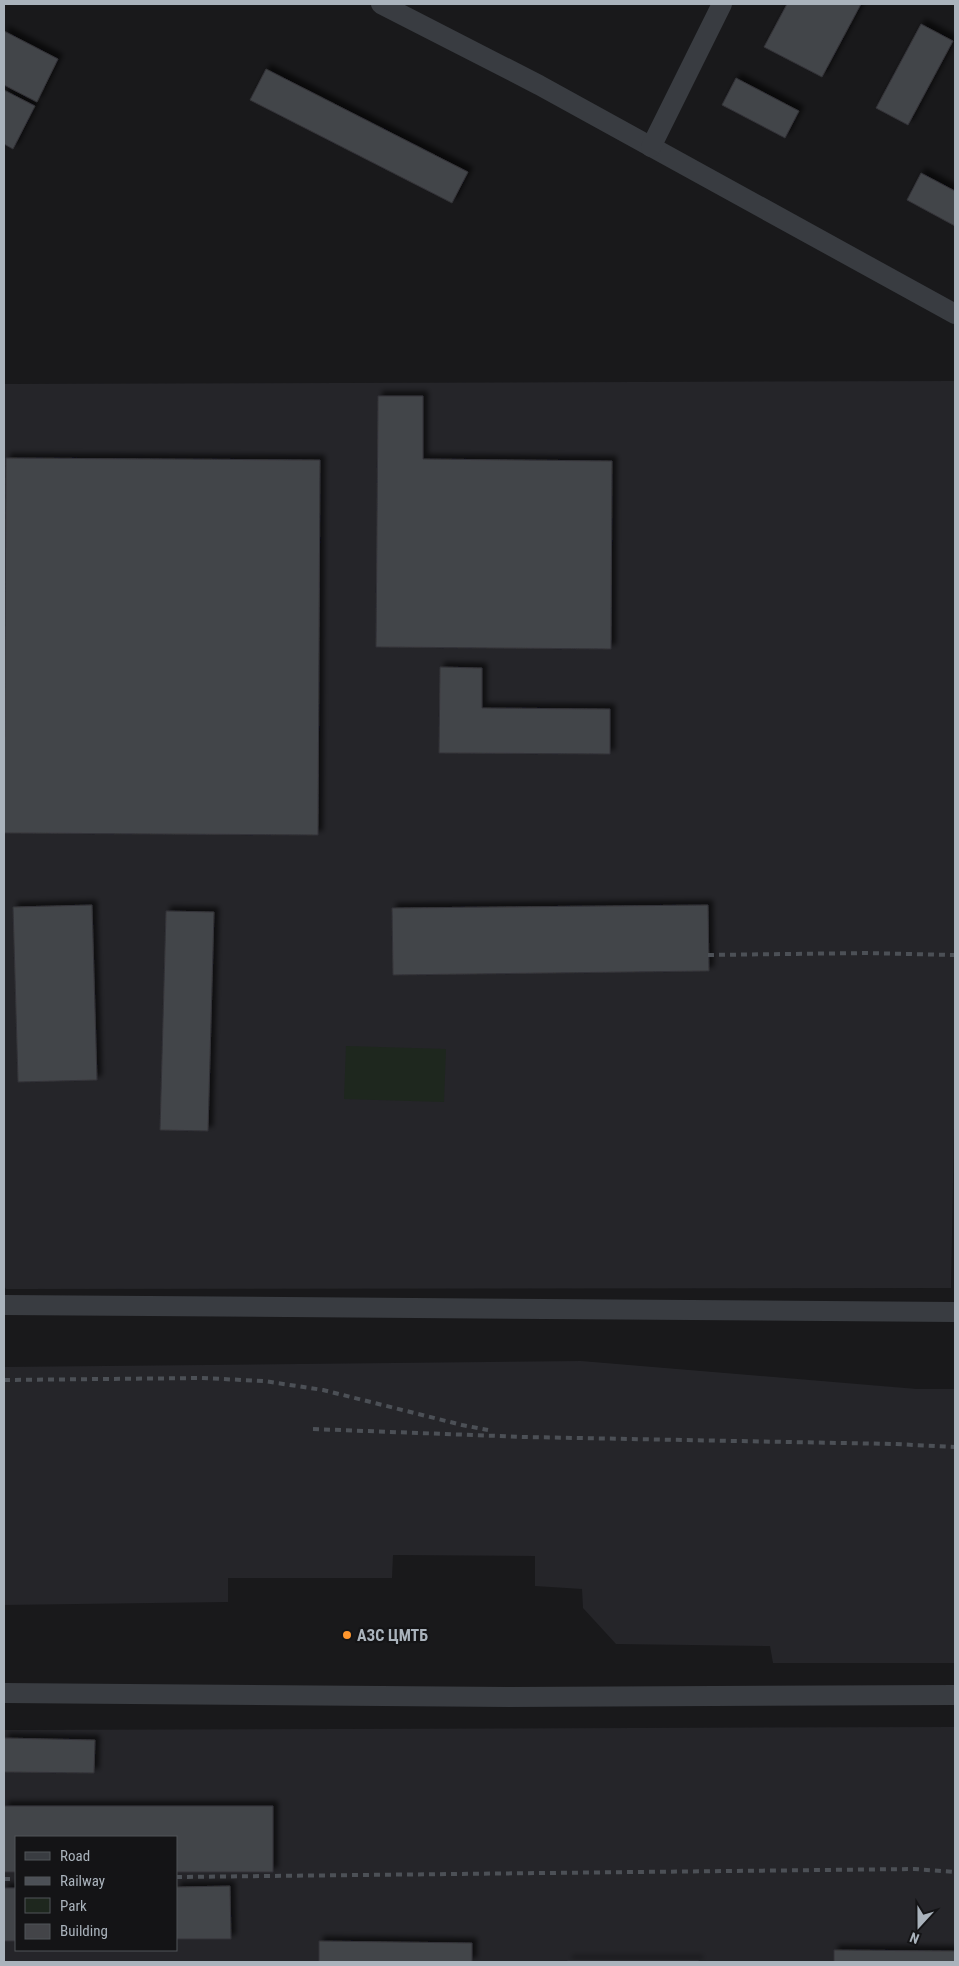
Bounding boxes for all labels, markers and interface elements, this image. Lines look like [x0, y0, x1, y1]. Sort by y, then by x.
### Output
place label: АЗС ЦМТБ [357, 1626, 428, 1645]
marker: АЗС ЦМТБ [341, 1629, 353, 1641]
legend [15, 1836, 178, 1951]
text: Road [60, 1847, 90, 1865]
text: Railway [60, 1872, 105, 1890]
text: Park [60, 1897, 87, 1915]
north arrow [894, 1901, 944, 1951]
text: Building [60, 1922, 108, 1940]
text: N [907, 1929, 921, 1947]

